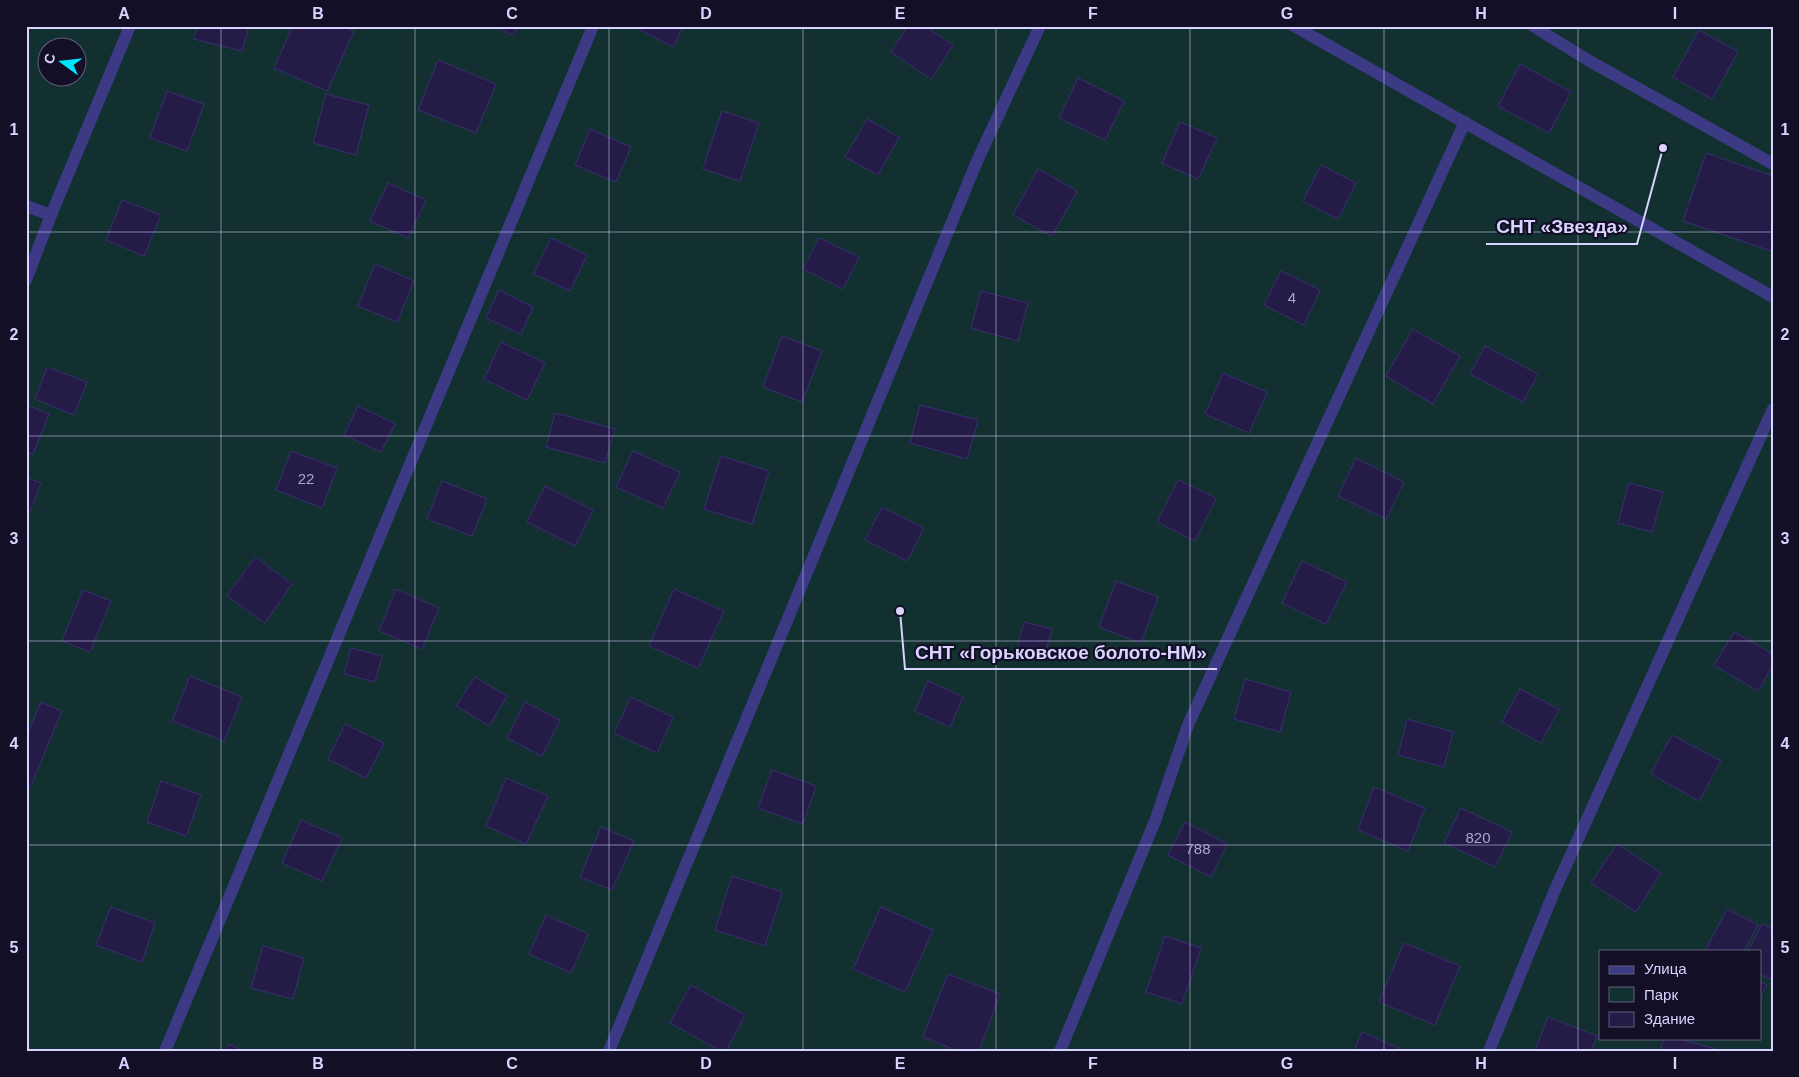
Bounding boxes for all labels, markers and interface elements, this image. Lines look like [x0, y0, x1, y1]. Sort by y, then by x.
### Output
text: A [118, 5, 130, 22]
text: B [312, 5, 324, 22]
text: C [506, 5, 518, 22]
text: D [700, 5, 712, 22]
text: E [895, 5, 906, 22]
text: F [1088, 5, 1098, 22]
text: G [1281, 5, 1293, 22]
text: H [1475, 5, 1487, 22]
text: I [1673, 5, 1677, 22]
north arrow [38, 38, 88, 88]
text: С [40, 52, 58, 66]
text: 1 [10, 121, 19, 138]
text: 1 [1781, 121, 1790, 138]
callout: СНТ «Звезда» [1486, 210, 1637, 244]
text: СНТ «Звезда» [1496, 216, 1628, 237]
house number: 4 [1288, 289, 1296, 306]
text: 2 [10, 326, 19, 343]
text: 2 [1781, 326, 1790, 343]
house number: 22 [298, 470, 314, 487]
text: 3 [10, 530, 19, 547]
text: 3 [1781, 530, 1790, 547]
callout: СНТ «Горьковское болото-НМ» [905, 635, 1217, 669]
text: СНТ «Горьковское болото-НМ» [915, 642, 1207, 663]
text: 4 [10, 735, 19, 752]
text: 4 [1781, 735, 1790, 752]
house number: 820 [1465, 829, 1491, 846]
house number: 788 [1185, 840, 1211, 857]
text: 5 [10, 939, 19, 956]
text: 5 [1781, 939, 1790, 956]
legend [1599, 950, 1762, 1040]
text: Улица [1644, 960, 1687, 977]
text: Парк [1644, 986, 1678, 1003]
text: Здание [1644, 1010, 1695, 1027]
text: A [118, 1055, 130, 1072]
text: B [312, 1055, 324, 1072]
text: C [506, 1055, 518, 1072]
text: D [700, 1055, 712, 1072]
text: E [895, 1055, 906, 1072]
text: F [1088, 1055, 1098, 1072]
text: G [1281, 1055, 1293, 1072]
text: H [1475, 1055, 1487, 1072]
text: I [1673, 1055, 1677, 1072]

